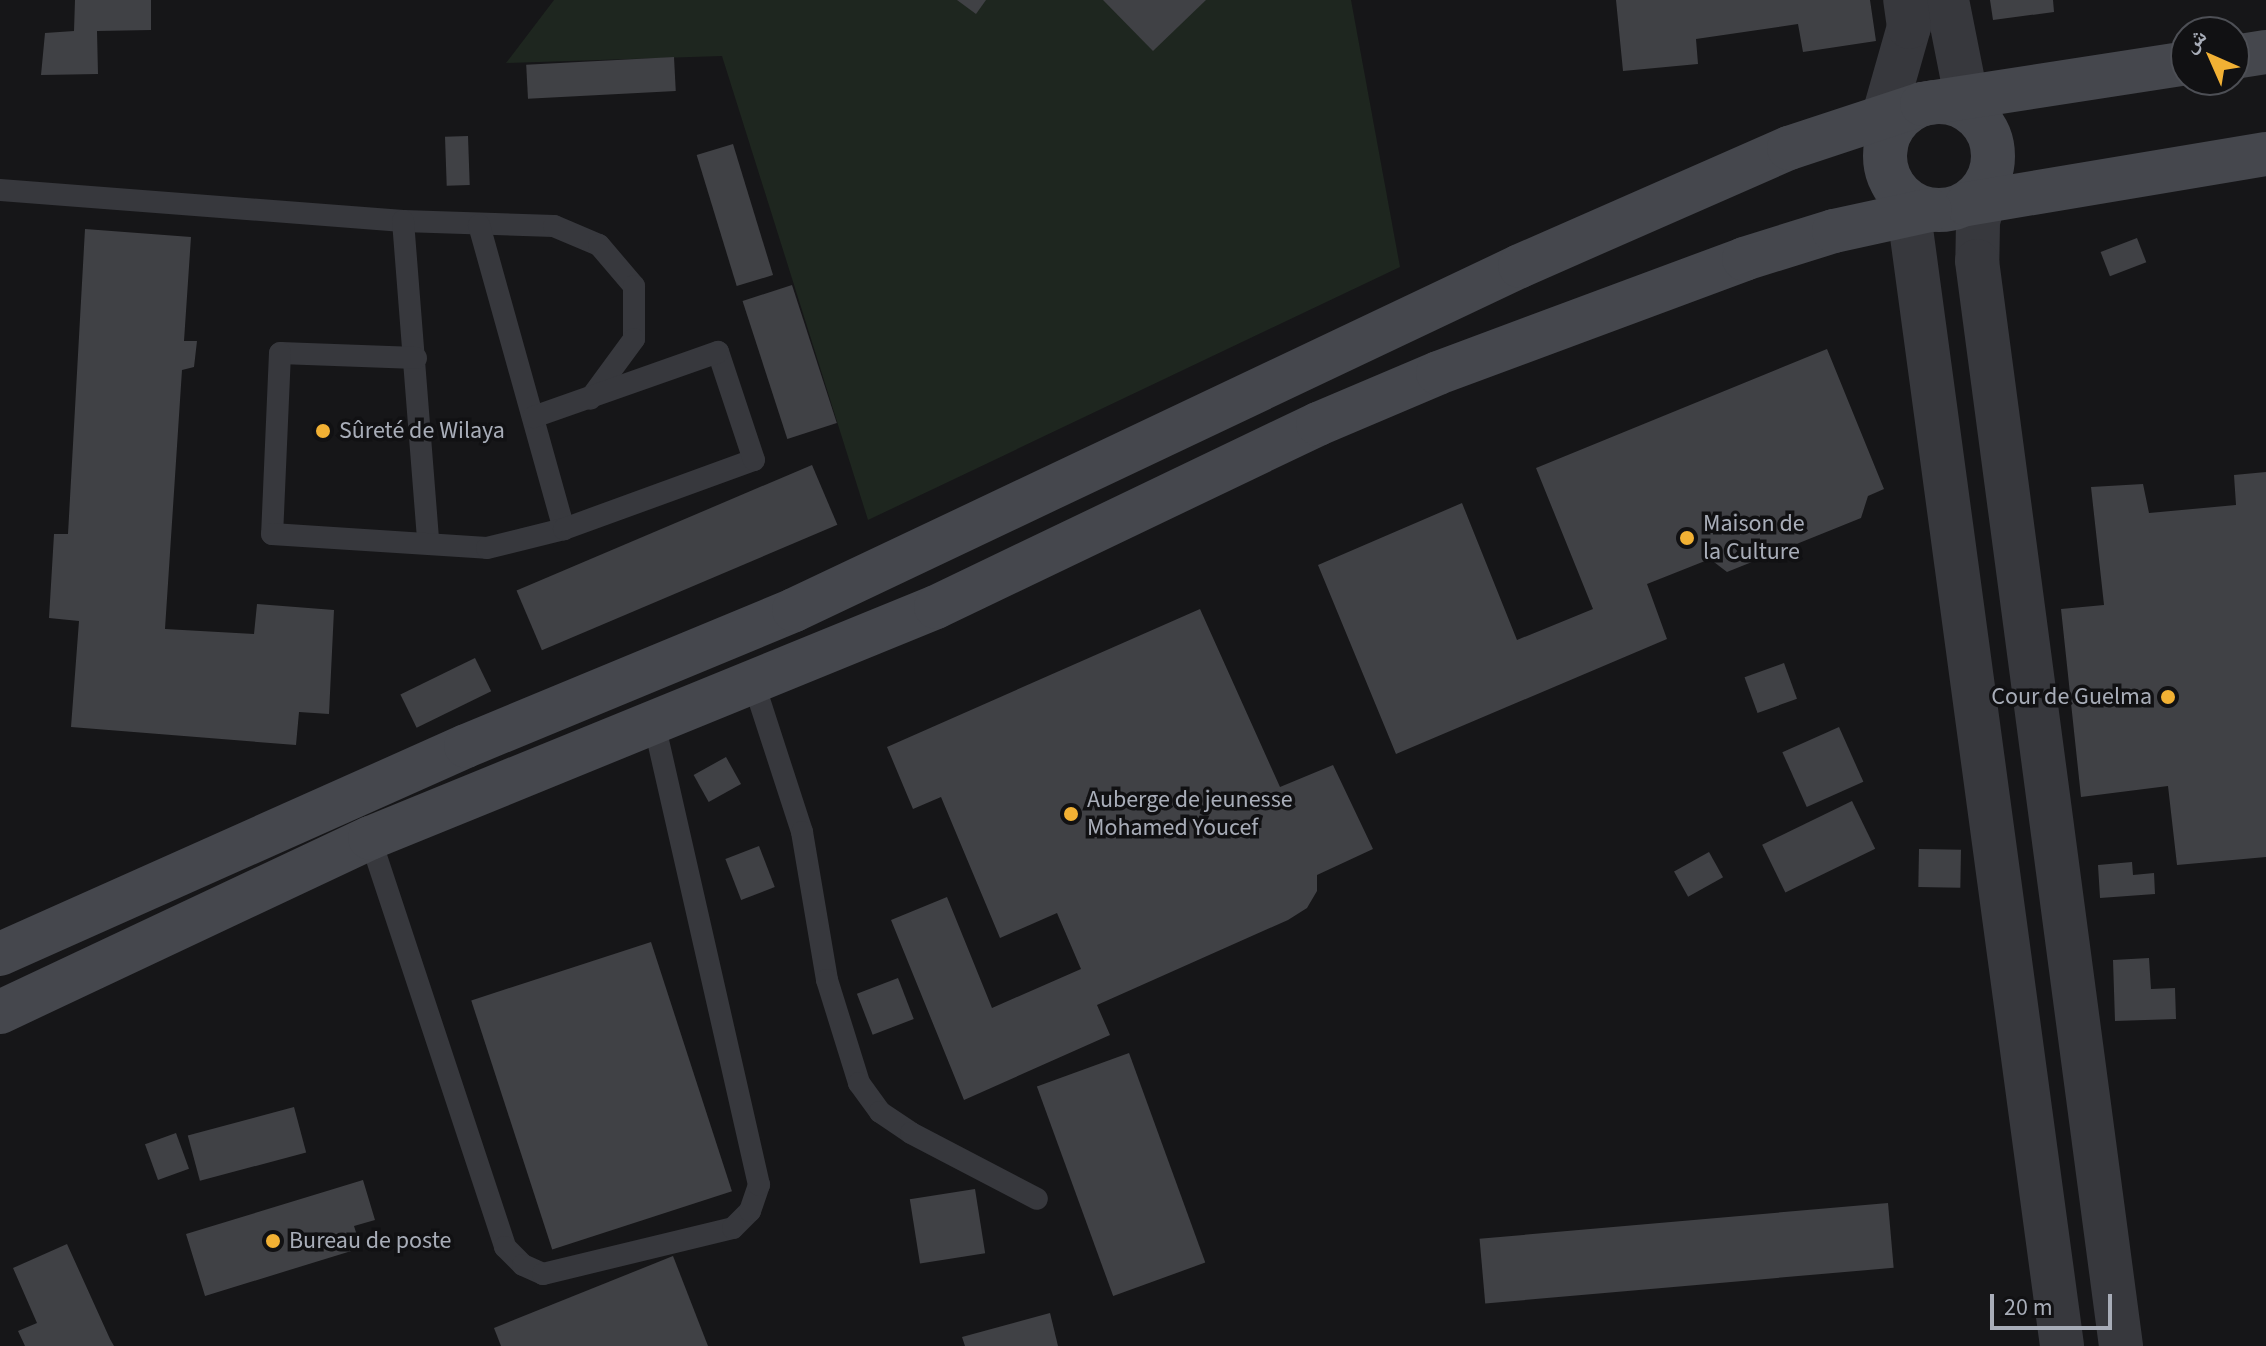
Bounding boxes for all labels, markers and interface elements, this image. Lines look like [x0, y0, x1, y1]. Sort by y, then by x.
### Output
north arrow [2170, 16, 2250, 96]
text: ش [2175, 21, 2214, 60]
place label: Sûreté de Wilaya [339, 417, 505, 445]
marker: Sûreté de Wilaya [314, 422, 332, 440]
place label: Maison de la Culture [1703, 510, 1805, 566]
marker: Maison de la Culture [1678, 529, 1696, 547]
place label: Cour de Guelma [1991, 683, 2152, 711]
marker: Cour de Guelma [2159, 688, 2177, 706]
place label: Auberge de jeunesse Mohamed Youcef [1087, 786, 1293, 842]
marker: Auberge de jeunesse Mohamed Youcef [1062, 805, 1080, 823]
place label: Bureau de poste [289, 1227, 451, 1255]
marker: Bureau de poste [264, 1232, 282, 1250]
scale bar [1994, 1278, 2116, 1328]
text: 20 m [2004, 1290, 2053, 1325]

